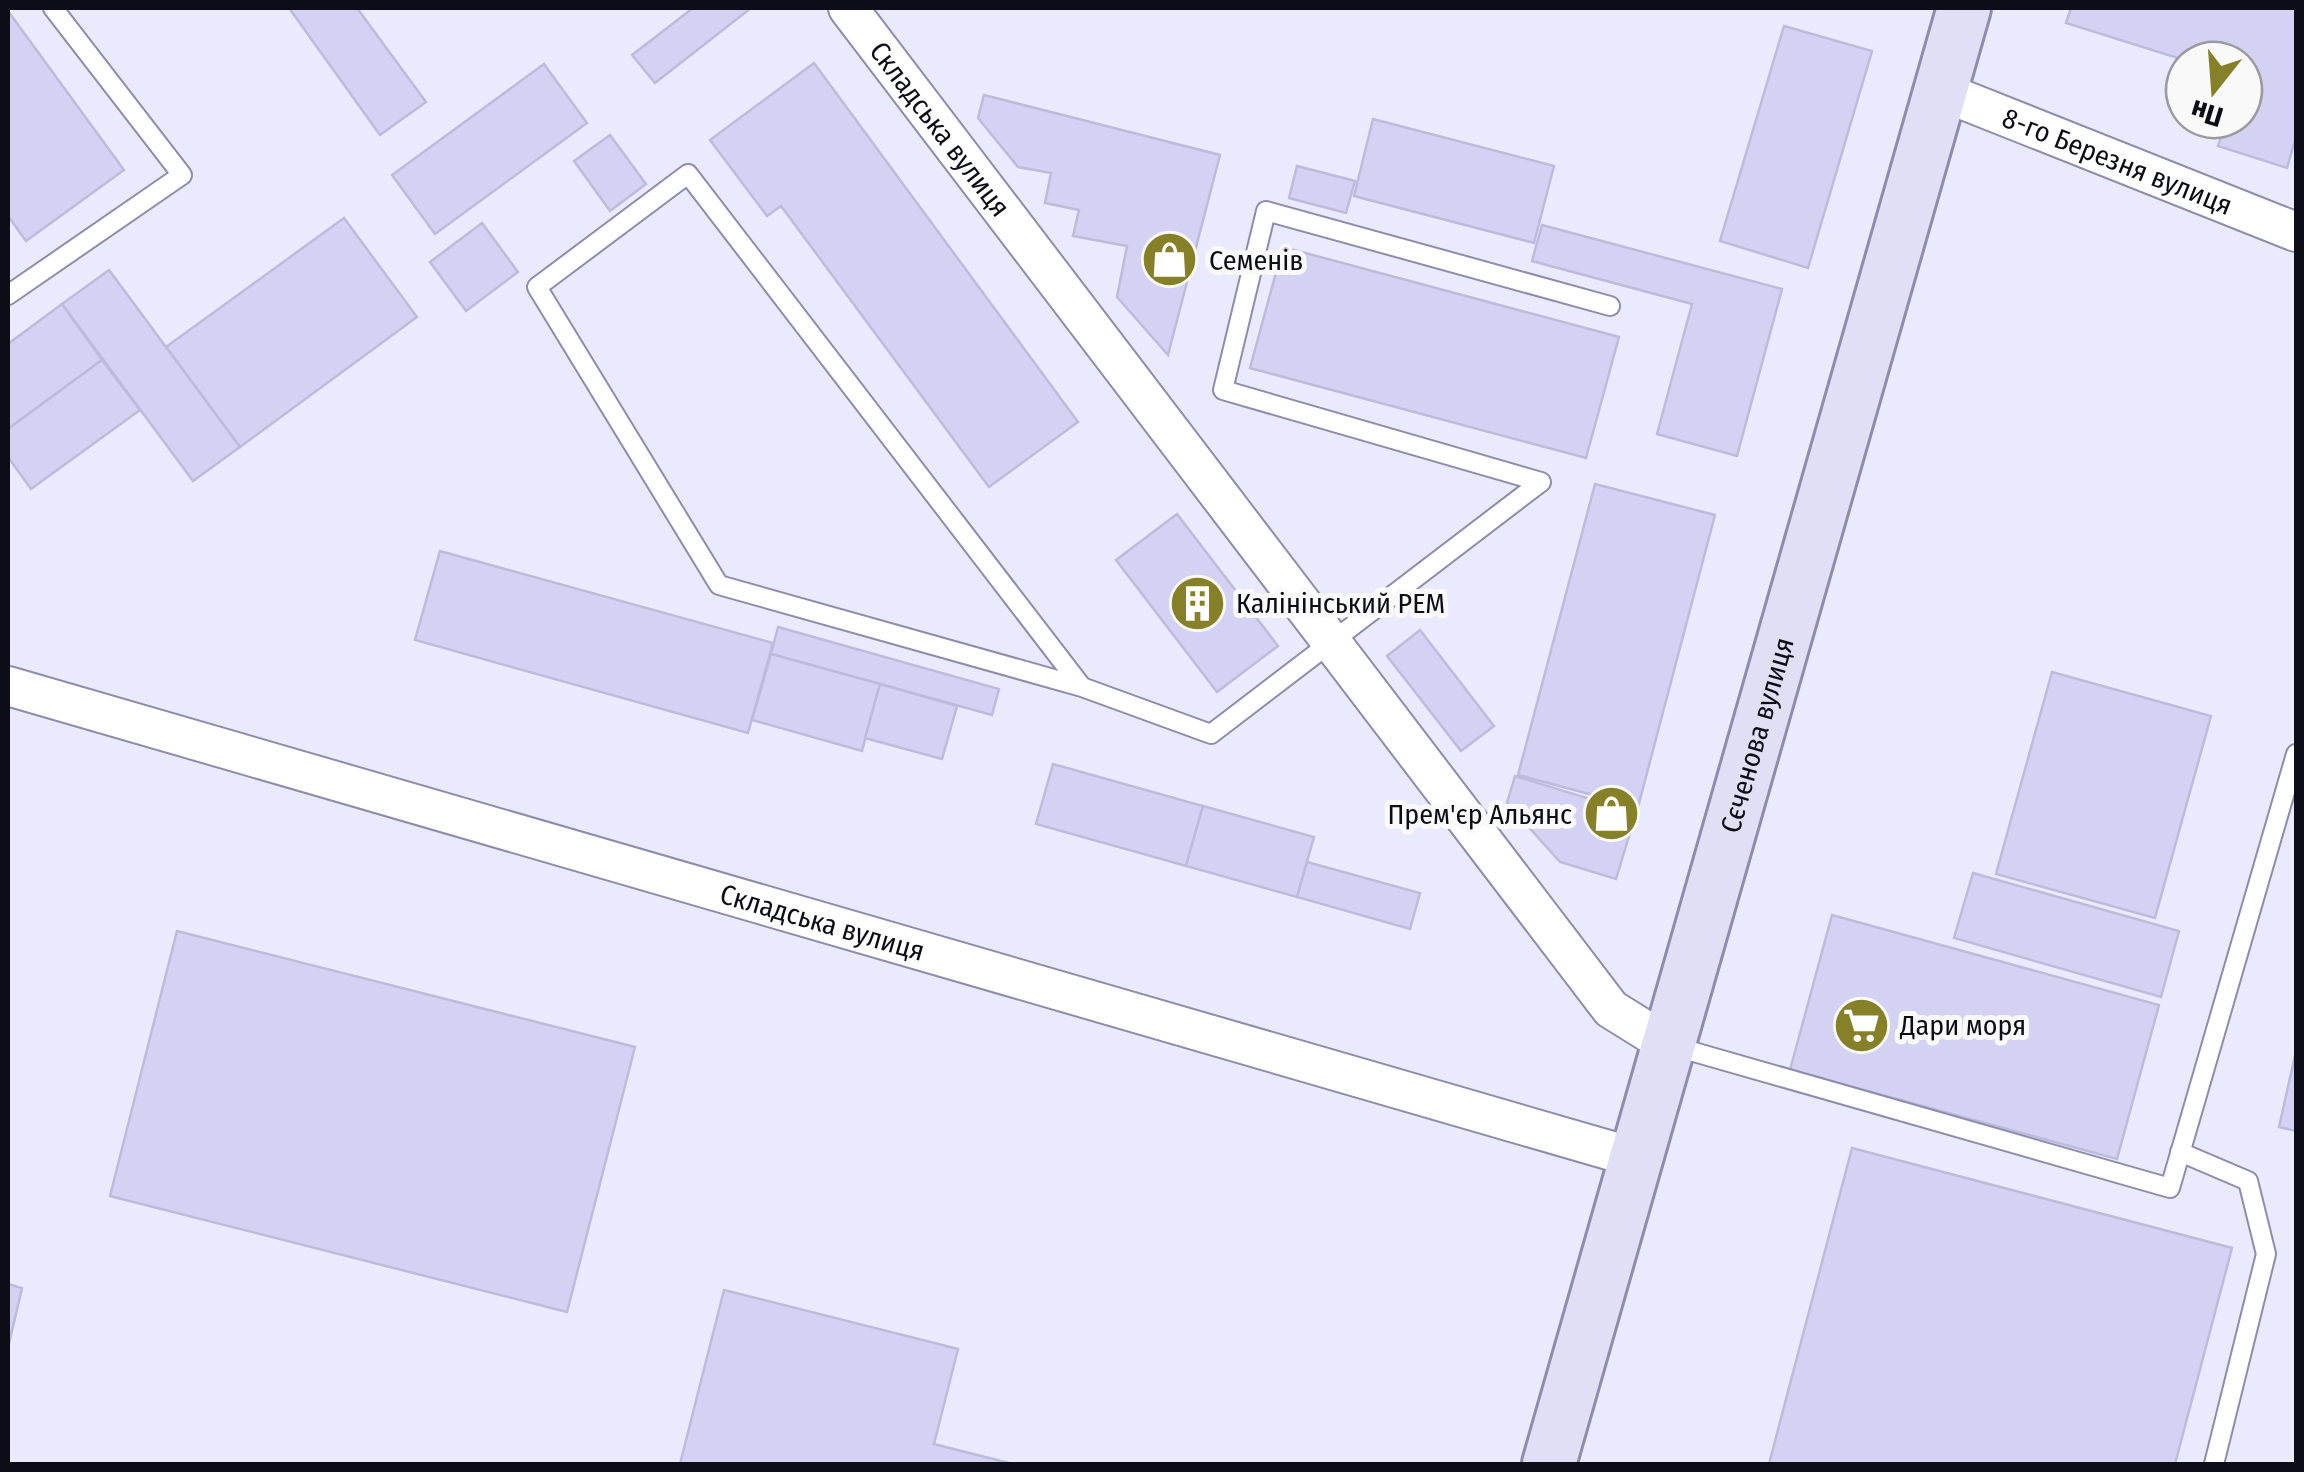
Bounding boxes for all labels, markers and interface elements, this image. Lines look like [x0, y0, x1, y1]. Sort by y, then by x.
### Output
street label: Складська вулиця [863, 35, 1017, 223]
north arrow [2164, 40, 2264, 140]
text: Пн [2187, 93, 2227, 134]
street label: 8-го Березня вулиця [1998, 101, 2237, 222]
shop icon: Семенів [1140, 230, 1200, 290]
place label: Семенів [1209, 244, 1303, 277]
building icon: Калінінський РЕМ [1167, 573, 1227, 633]
place label: Калінінський РЕМ [1236, 587, 1445, 620]
street label: Сєченова вулиця [1714, 634, 1801, 837]
shop icon: Прем'єр Альянс [1581, 784, 1641, 844]
place label: Прем'єр Альянс [1387, 798, 1572, 831]
street label: Складська вулиця [716, 877, 928, 968]
supermarket icon: Дари моря [1831, 995, 1891, 1055]
place label: Дари моря [1899, 1009, 2026, 1042]

